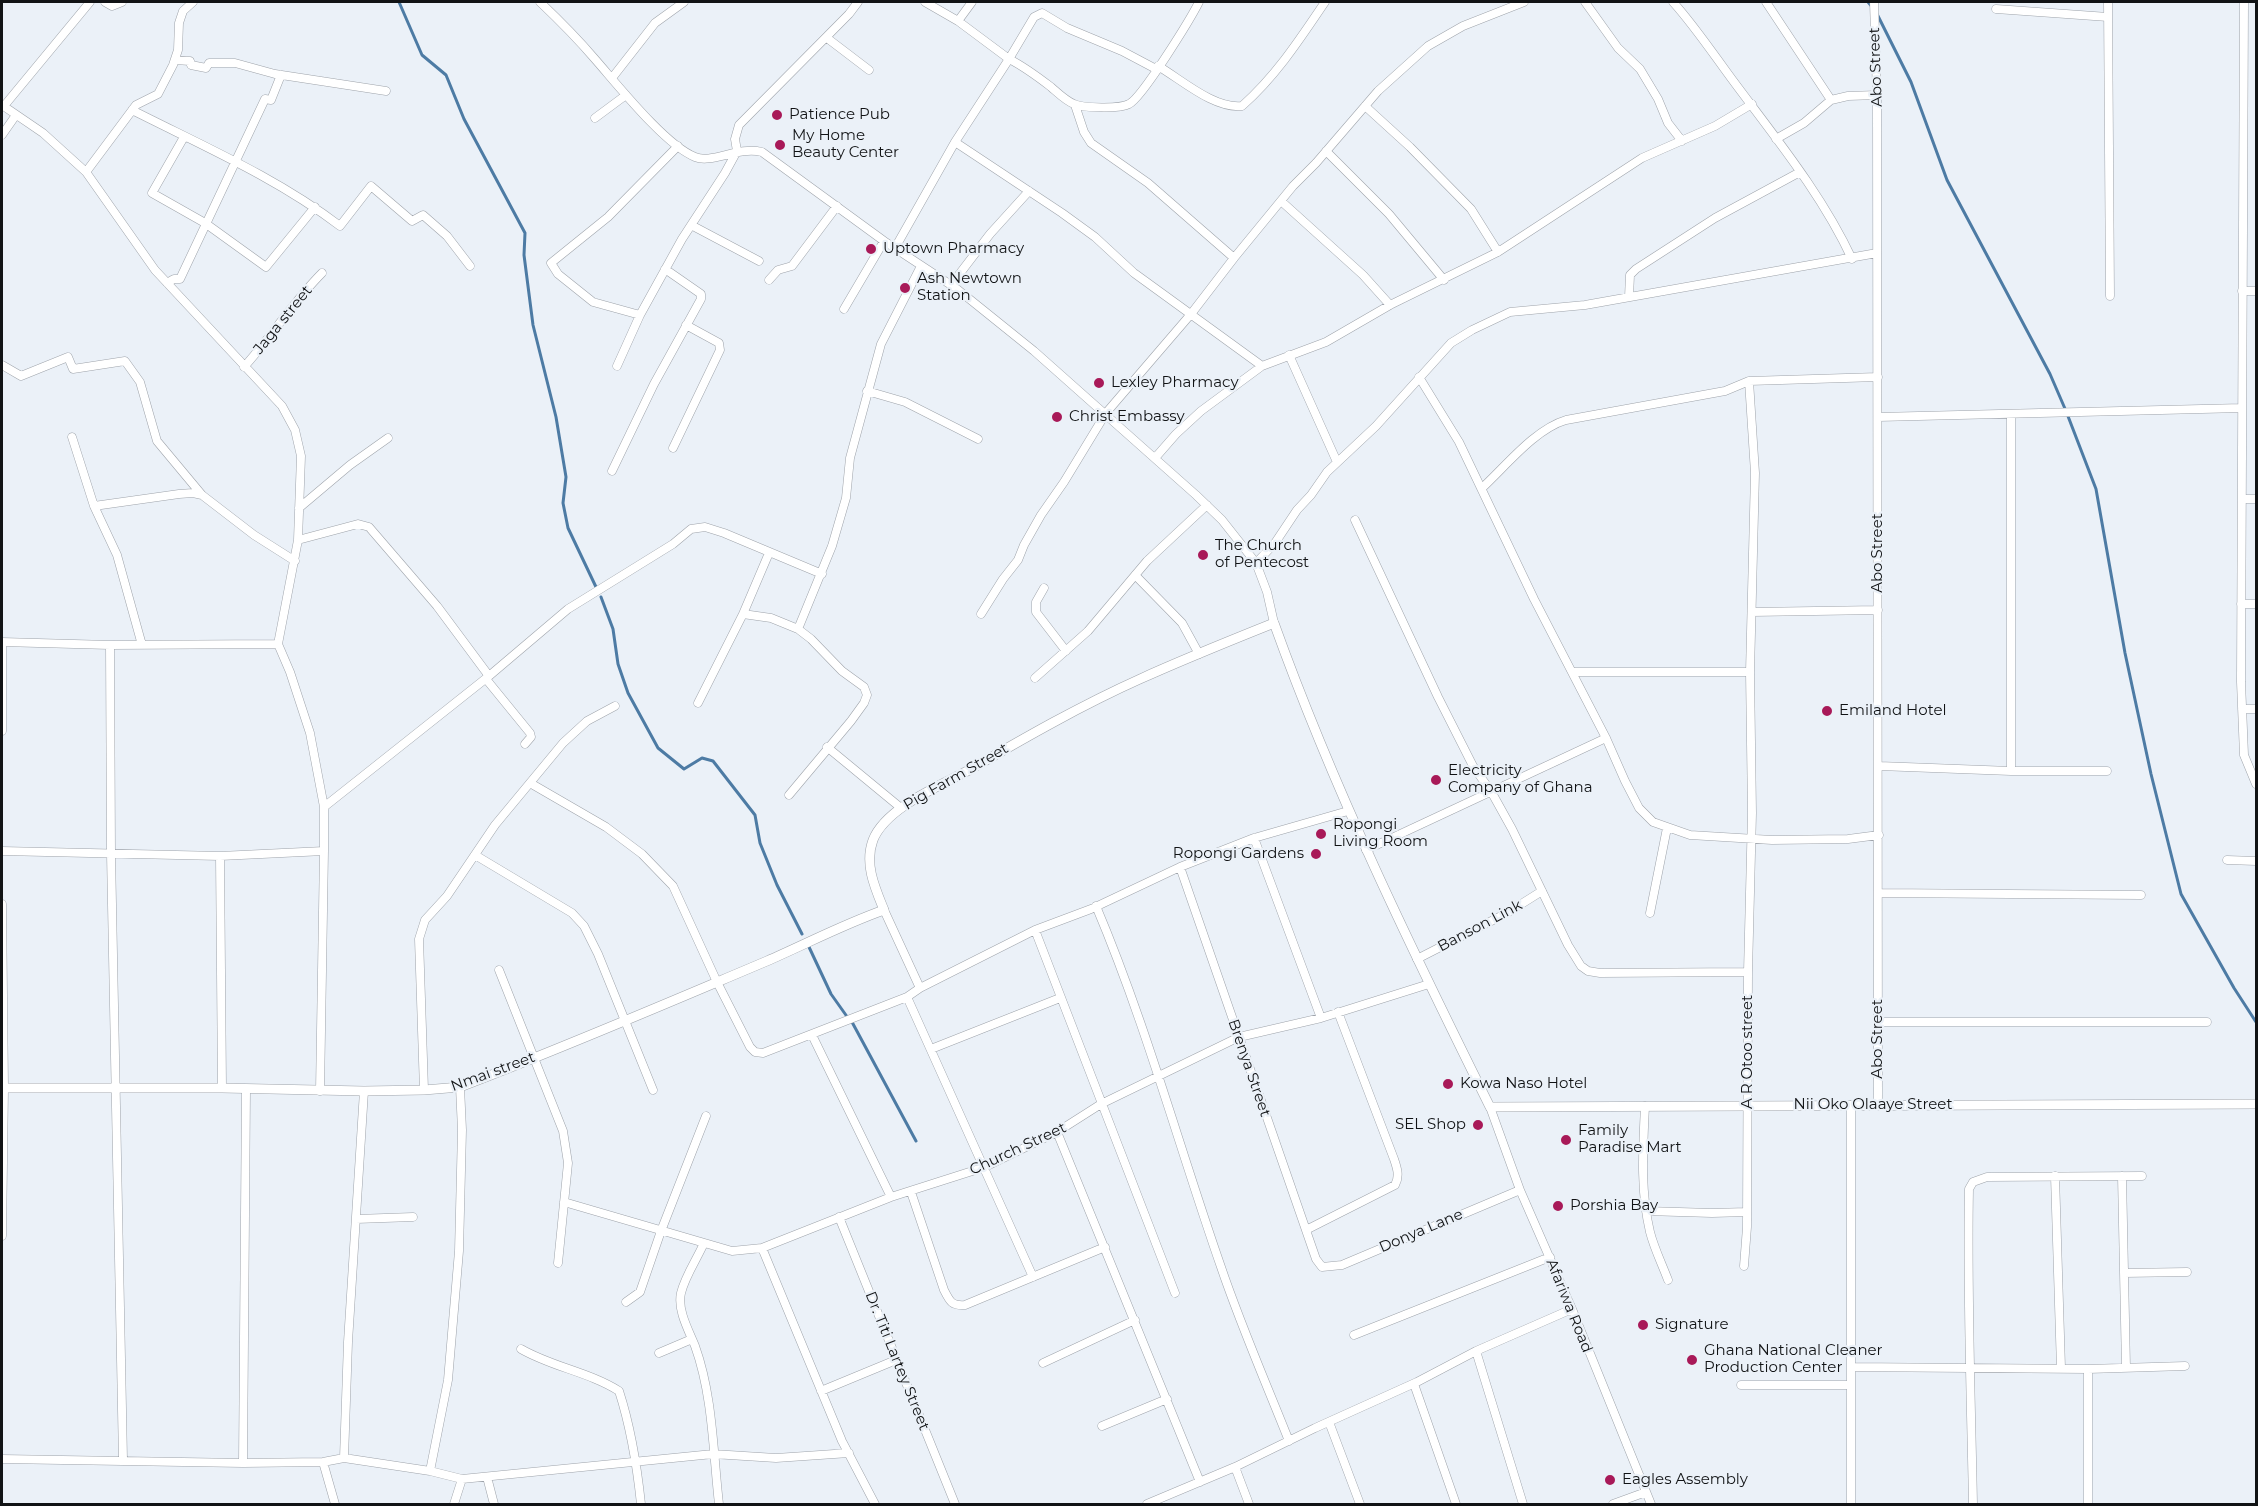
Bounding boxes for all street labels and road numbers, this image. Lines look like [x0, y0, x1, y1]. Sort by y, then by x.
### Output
street label: Abo Street [1866, 27, 1886, 107]
street label: Jaga street [250, 282, 316, 358]
street label: Abo Street [1869, 513, 1887, 593]
street label: Pig Farm Street [900, 740, 1012, 814]
street label: Banson Link [1435, 896, 1525, 956]
street label: A R Otoo street [1739, 995, 1757, 1109]
street label: Abo Street [1869, 999, 1887, 1079]
street label: Brenya Street [1224, 1017, 1274, 1119]
street label: Nmai street [448, 1048, 538, 1096]
street label: Nii Oko Olaaye Street [1793, 1096, 1953, 1114]
street label: Church Street [967, 1119, 1069, 1179]
street label: Donya Lane [1376, 1205, 1466, 1257]
street label: Afariwa Road [1542, 1257, 1596, 1355]
street label: Dr. Titi Lartey Street [861, 1289, 933, 1433]

